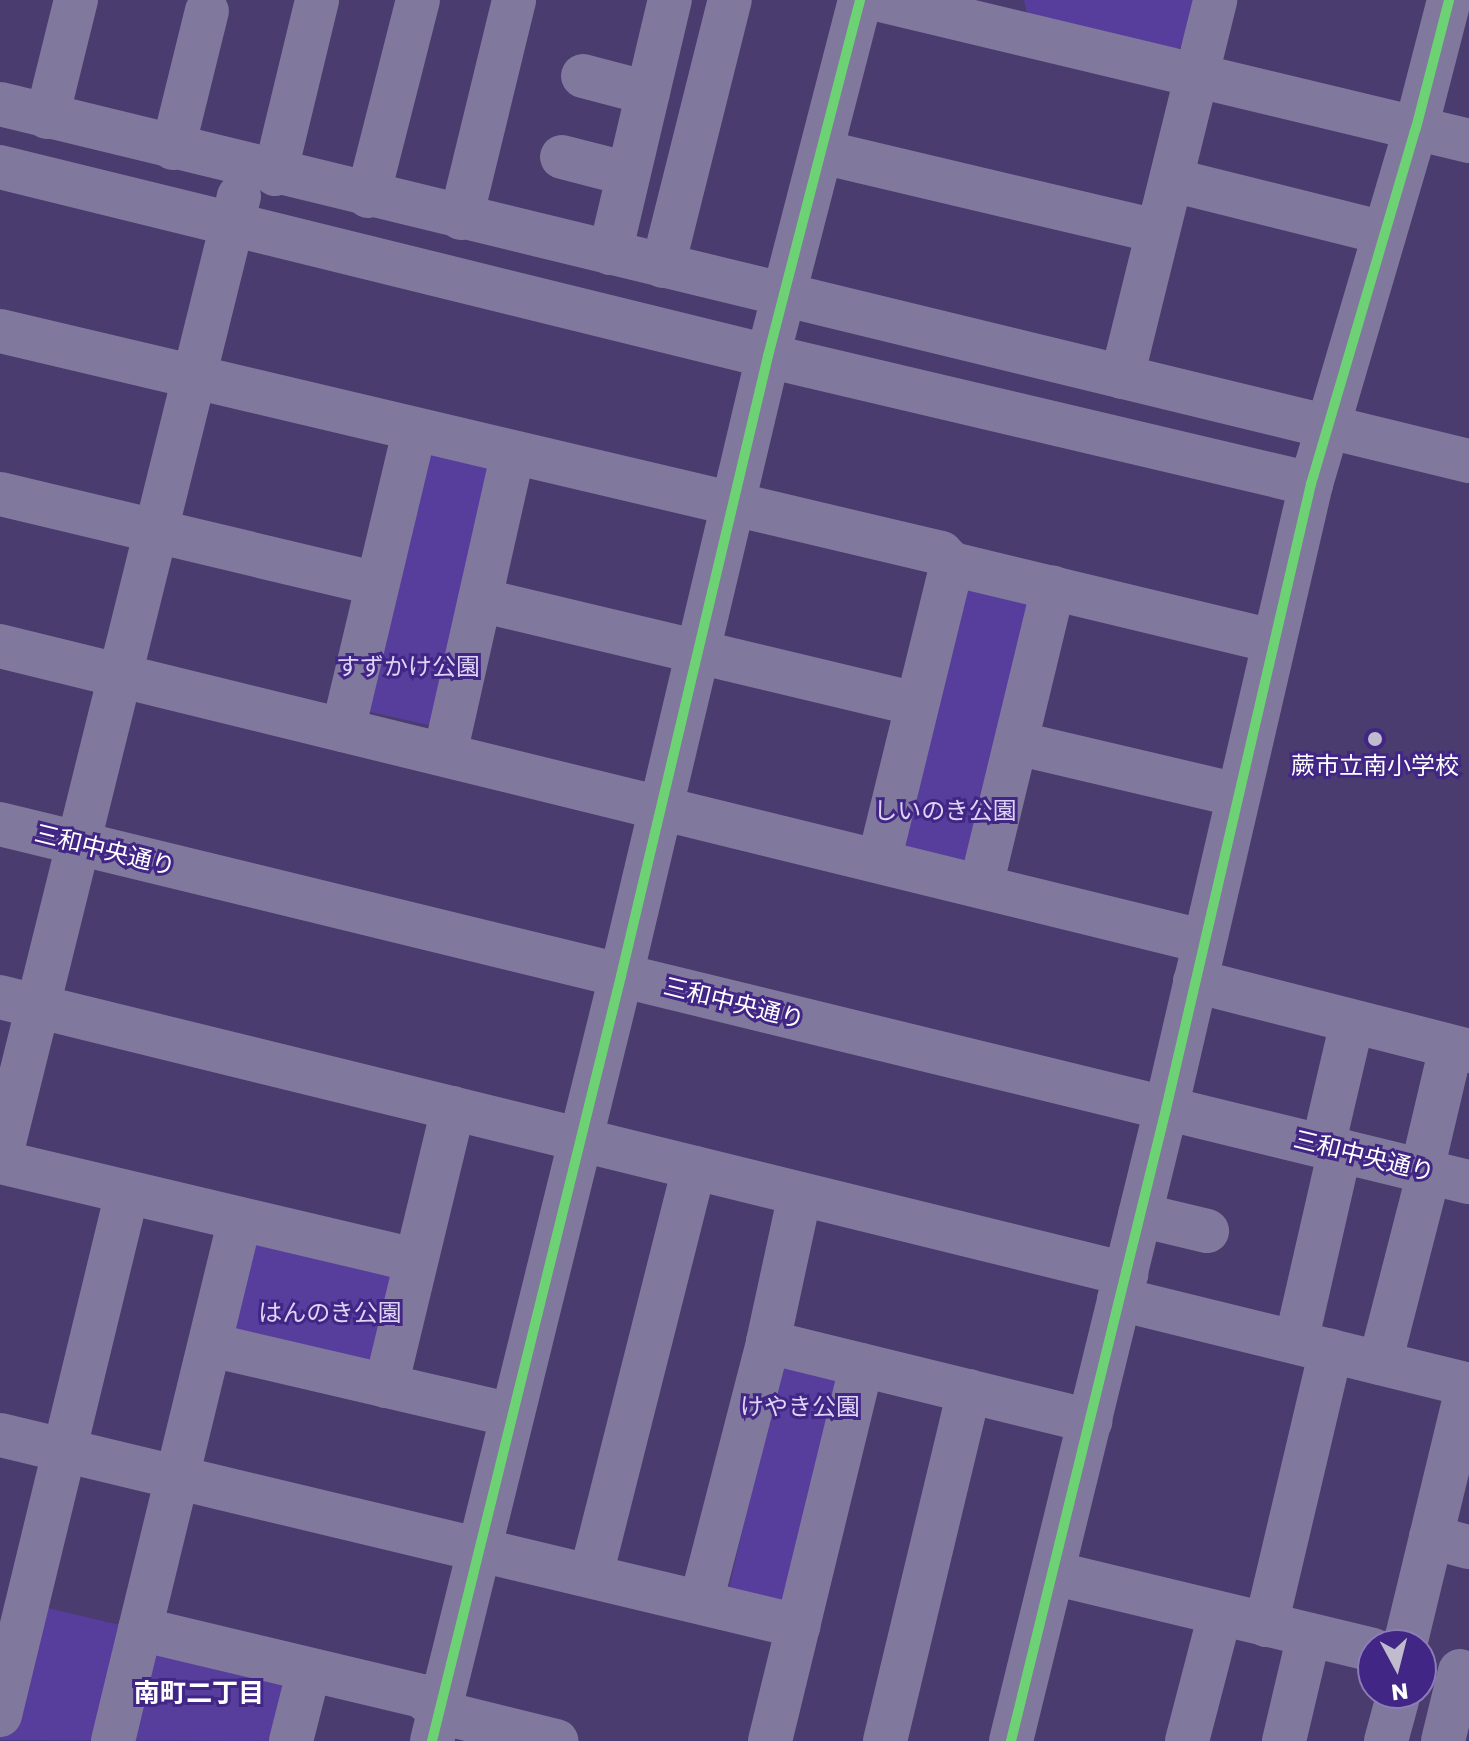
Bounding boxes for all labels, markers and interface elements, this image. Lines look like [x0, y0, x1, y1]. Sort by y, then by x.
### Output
park label: すずかけ公園 [336, 653, 480, 681]
marker: 蕨市立南小学校 [1366, 730, 1384, 748]
place label: 蕨市立南小学校 [1291, 752, 1459, 780]
park label: しいのき公園 [873, 797, 1017, 825]
street label: 三和中央通り [32, 819, 178, 881]
street label: 三和中央通り [661, 972, 807, 1034]
street label: 三和中央通り [1291, 1125, 1437, 1187]
park label: はんのき公園 [258, 1299, 402, 1327]
park label: けやき公園 [740, 1393, 860, 1421]
north arrow [1357, 1629, 1437, 1709]
text: N [1390, 1675, 1410, 1708]
district label: 南町二丁目 [134, 1678, 264, 1710]

